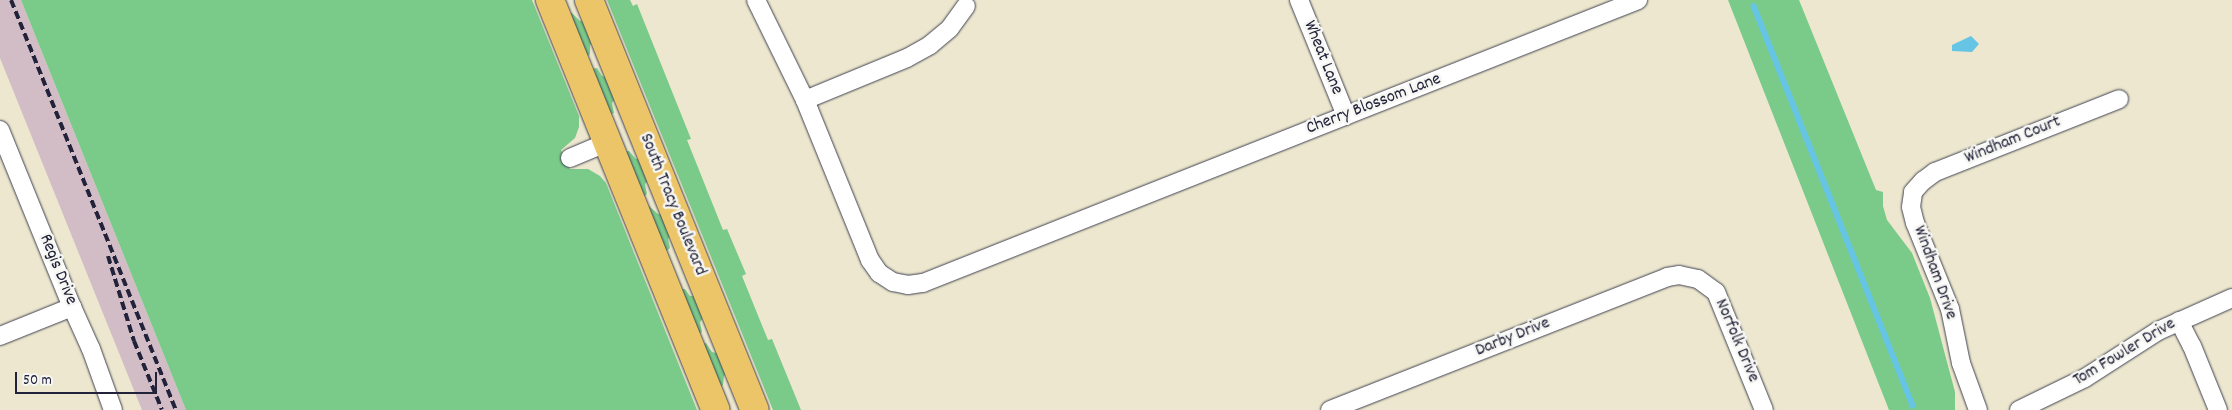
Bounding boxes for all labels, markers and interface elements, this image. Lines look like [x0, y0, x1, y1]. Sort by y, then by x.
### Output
street label: Wheat Lane [1297, 18, 1347, 98]
street label: Cherry Blossom Lane [1304, 69, 1444, 141]
street label: Windham Court [1962, 112, 2064, 170]
street label: South Tracy Boulevard [634, 131, 710, 279]
street label: Windham Drive [1907, 223, 1961, 323]
street label: Regis Drive [33, 232, 81, 308]
street label: Norfolk Drive [1709, 296, 1763, 386]
street label: Darby Drive [1473, 313, 1553, 363]
street label: Tom Fowler Drive [2070, 314, 2180, 392]
scale bar [18, 362, 160, 394]
text: 50 m [23, 370, 52, 392]

